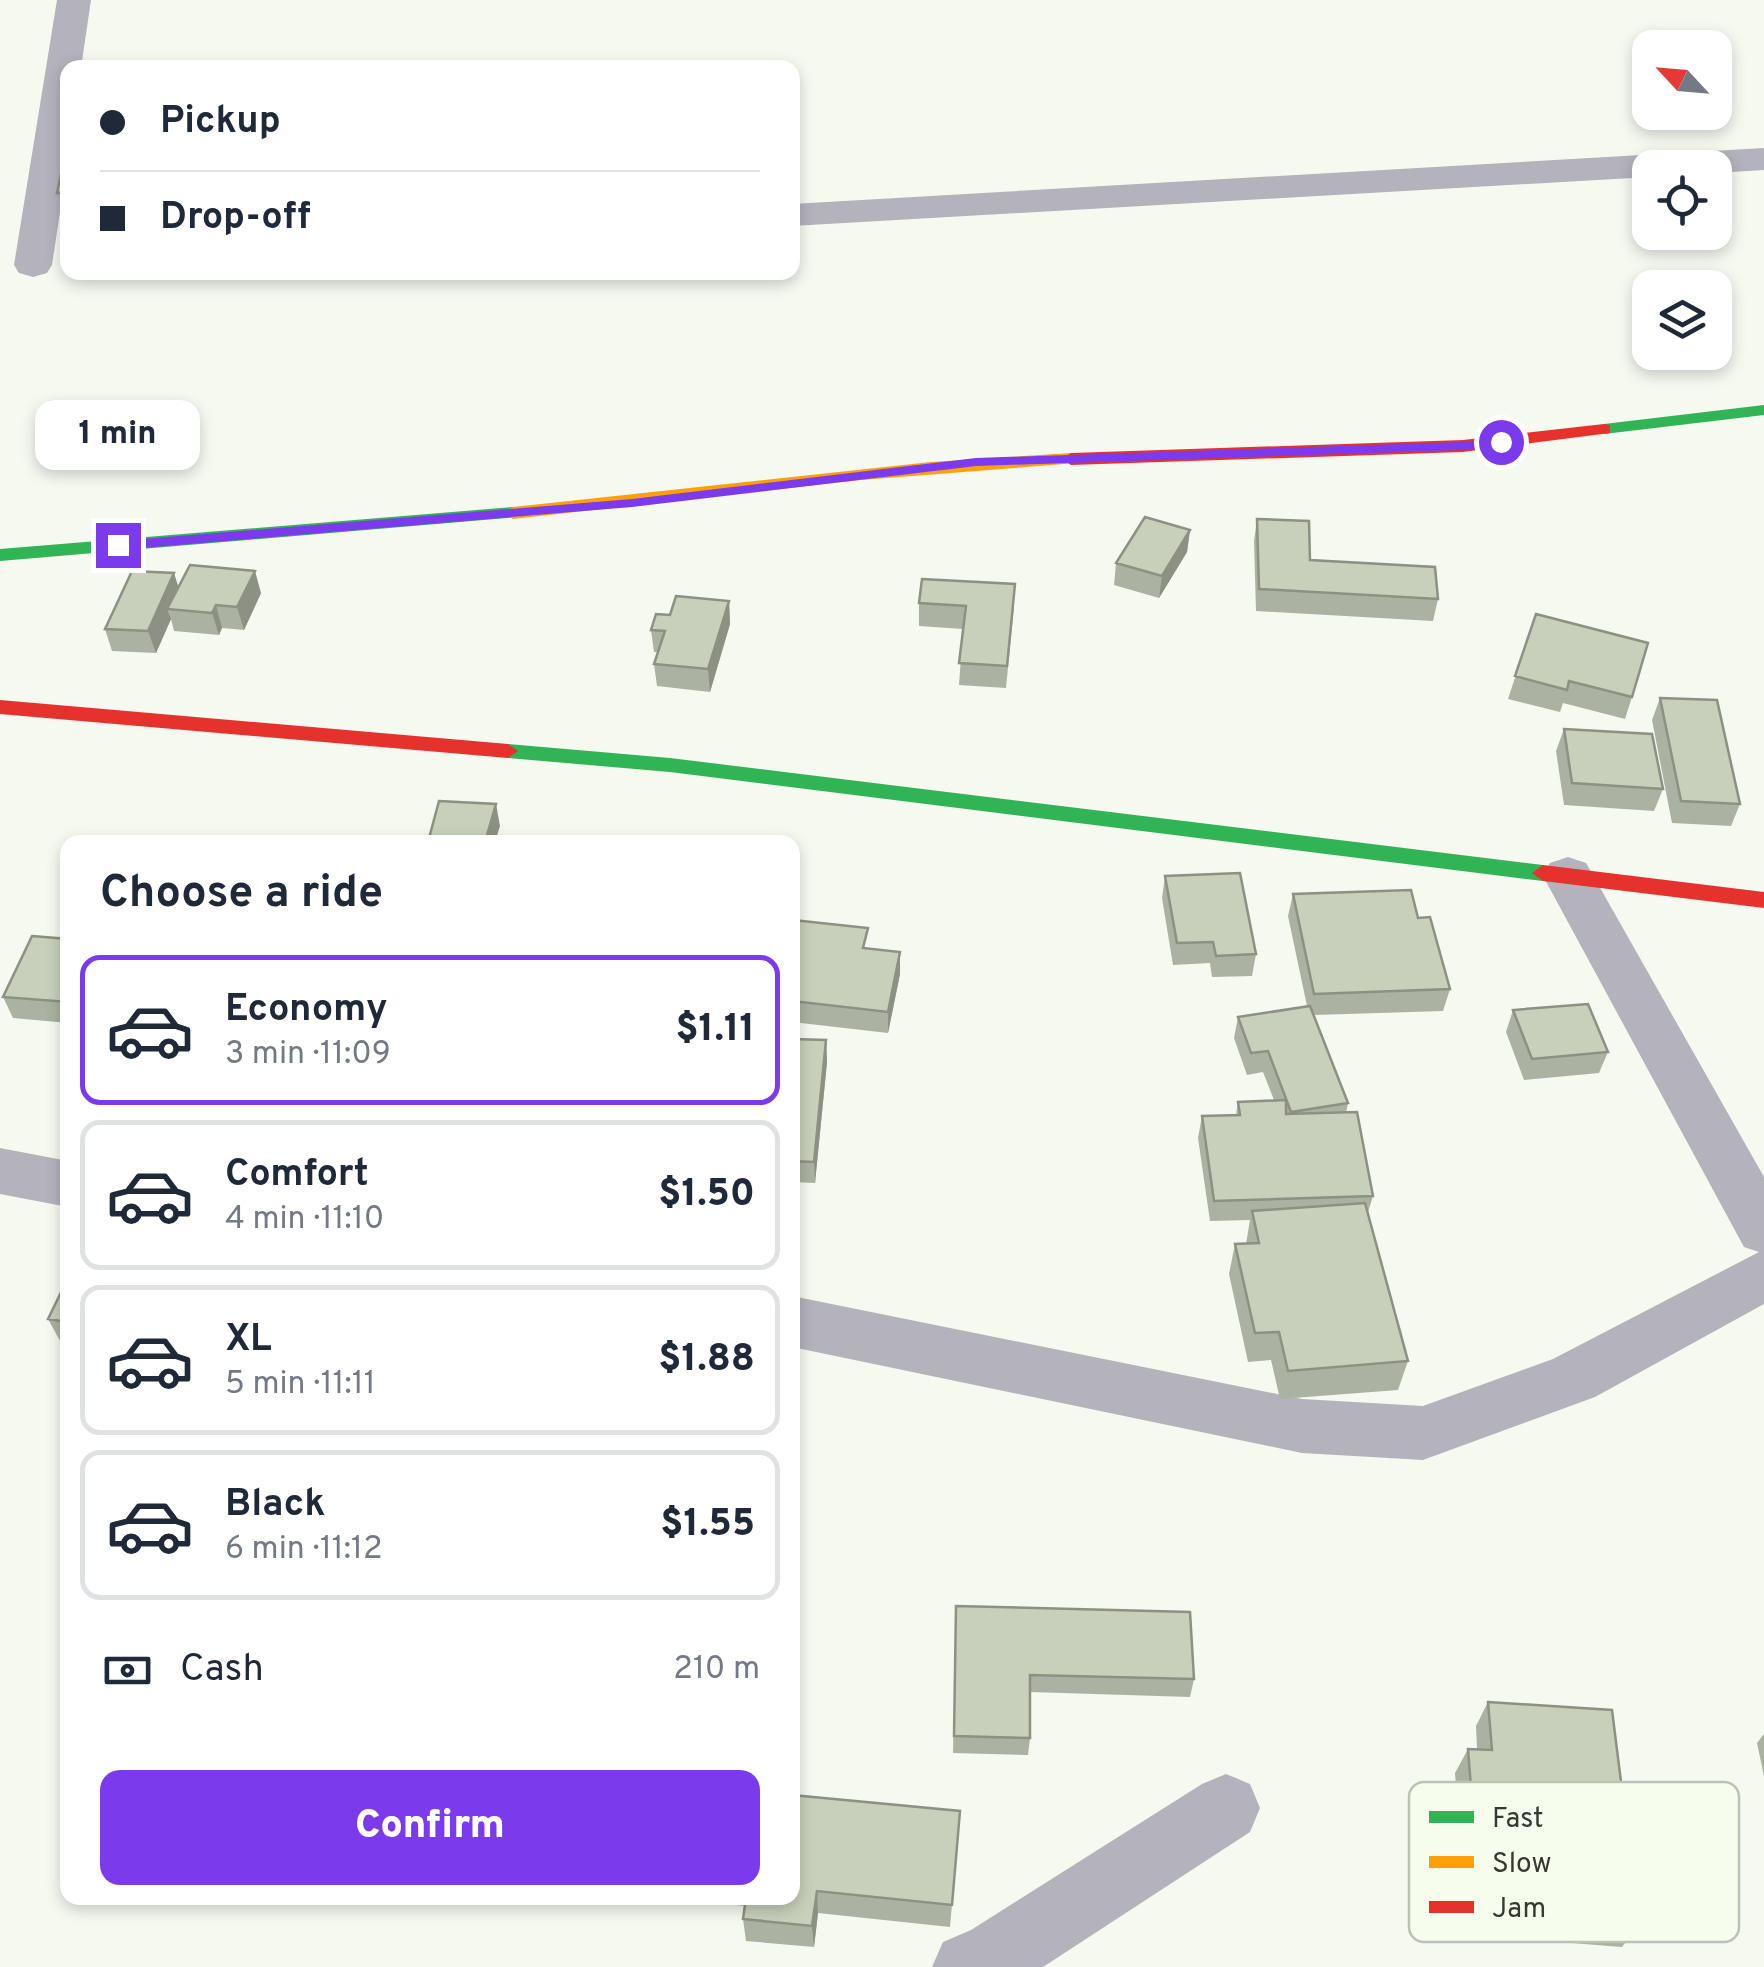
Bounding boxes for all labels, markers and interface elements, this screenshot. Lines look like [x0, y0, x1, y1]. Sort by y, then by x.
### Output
north arrow [1632, 30, 1732, 130]
map controls [1632, 30, 1732, 370]
text: Pickup [160, 98, 281, 147]
button: locate [1632, 150, 1732, 250]
text: Drop-off [160, 194, 311, 243]
button: layers [1632, 270, 1732, 370]
callout: 1 min [36, 400, 200, 470]
text: 1 min [78, 415, 157, 455]
route start [1479, 420, 1524, 465]
route end [96, 523, 141, 568]
text: Choose a ride [100, 866, 383, 923]
icon: car [105, 985, 195, 1075]
text: Economy [225, 986, 387, 1035]
text: $1.11 [675, 1006, 755, 1055]
text: 3 min · 11:09 [225, 1035, 391, 1075]
icon: car [105, 1150, 195, 1240]
text: Comfort [225, 1151, 369, 1200]
text: $1.50 [658, 1171, 755, 1220]
text: 4 min · 11:10 [225, 1200, 384, 1240]
icon: car [105, 1315, 195, 1405]
text: XL [225, 1316, 272, 1365]
text: $1.88 [658, 1336, 755, 1385]
text: 5 min · 11:11 [225, 1365, 376, 1405]
icon: car [105, 1480, 195, 1570]
text: Black [225, 1481, 325, 1530]
text: $1.55 [660, 1501, 755, 1550]
text: 6 min · 11:12 [225, 1530, 383, 1570]
icon: cash [100, 1643, 155, 1698]
text: Cash [180, 1646, 264, 1695]
text: 210 m [673, 1650, 760, 1690]
button: Confirm [100, 1770, 760, 1885]
legend [1409, 1782, 1739, 1942]
text: Fast [1492, 1802, 1544, 1838]
text: Slow [1492, 1847, 1551, 1883]
text: Jam [1492, 1892, 1546, 1928]

